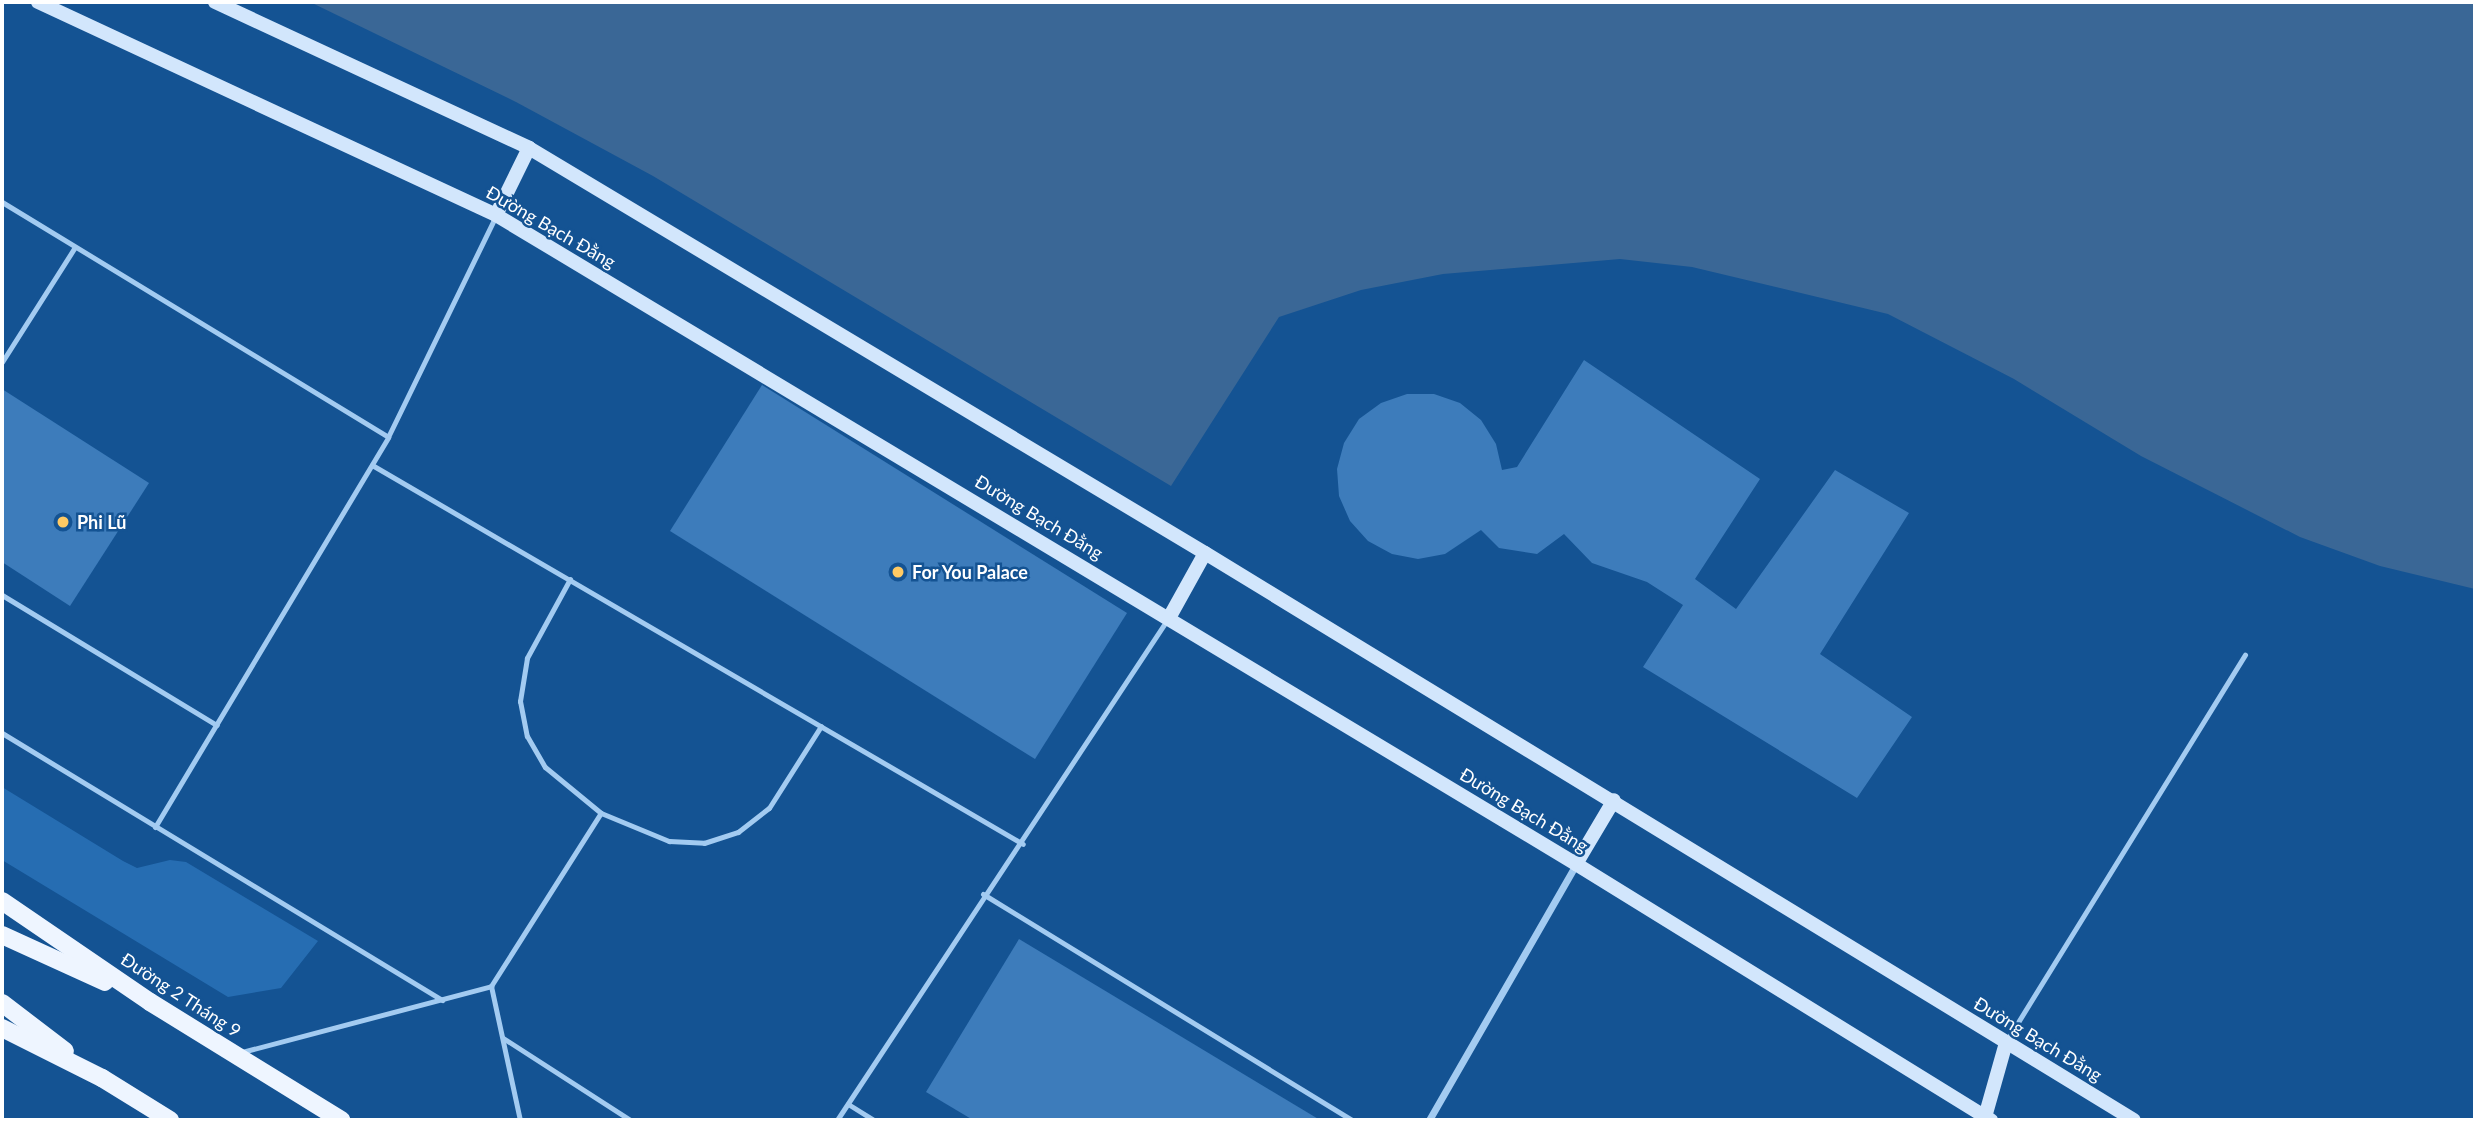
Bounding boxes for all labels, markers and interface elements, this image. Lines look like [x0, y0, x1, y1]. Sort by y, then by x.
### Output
street label: Đường Bạch Đằng [483, 181, 619, 273]
street label: Đường Bạch Đằng [971, 470, 1107, 564]
place label: Phi Lũ [77, 511, 126, 533]
marker: Phi Lũ [55, 514, 71, 530]
place label: For You Palace [912, 561, 1029, 583]
marker: For You Palace [890, 564, 906, 580]
street label: Đường Bạch Đằng [1456, 763, 1592, 857]
street label: Đường 2 Tháng 9 [117, 948, 245, 1042]
street label: Đường Bạch Đằng [1970, 992, 2106, 1086]

